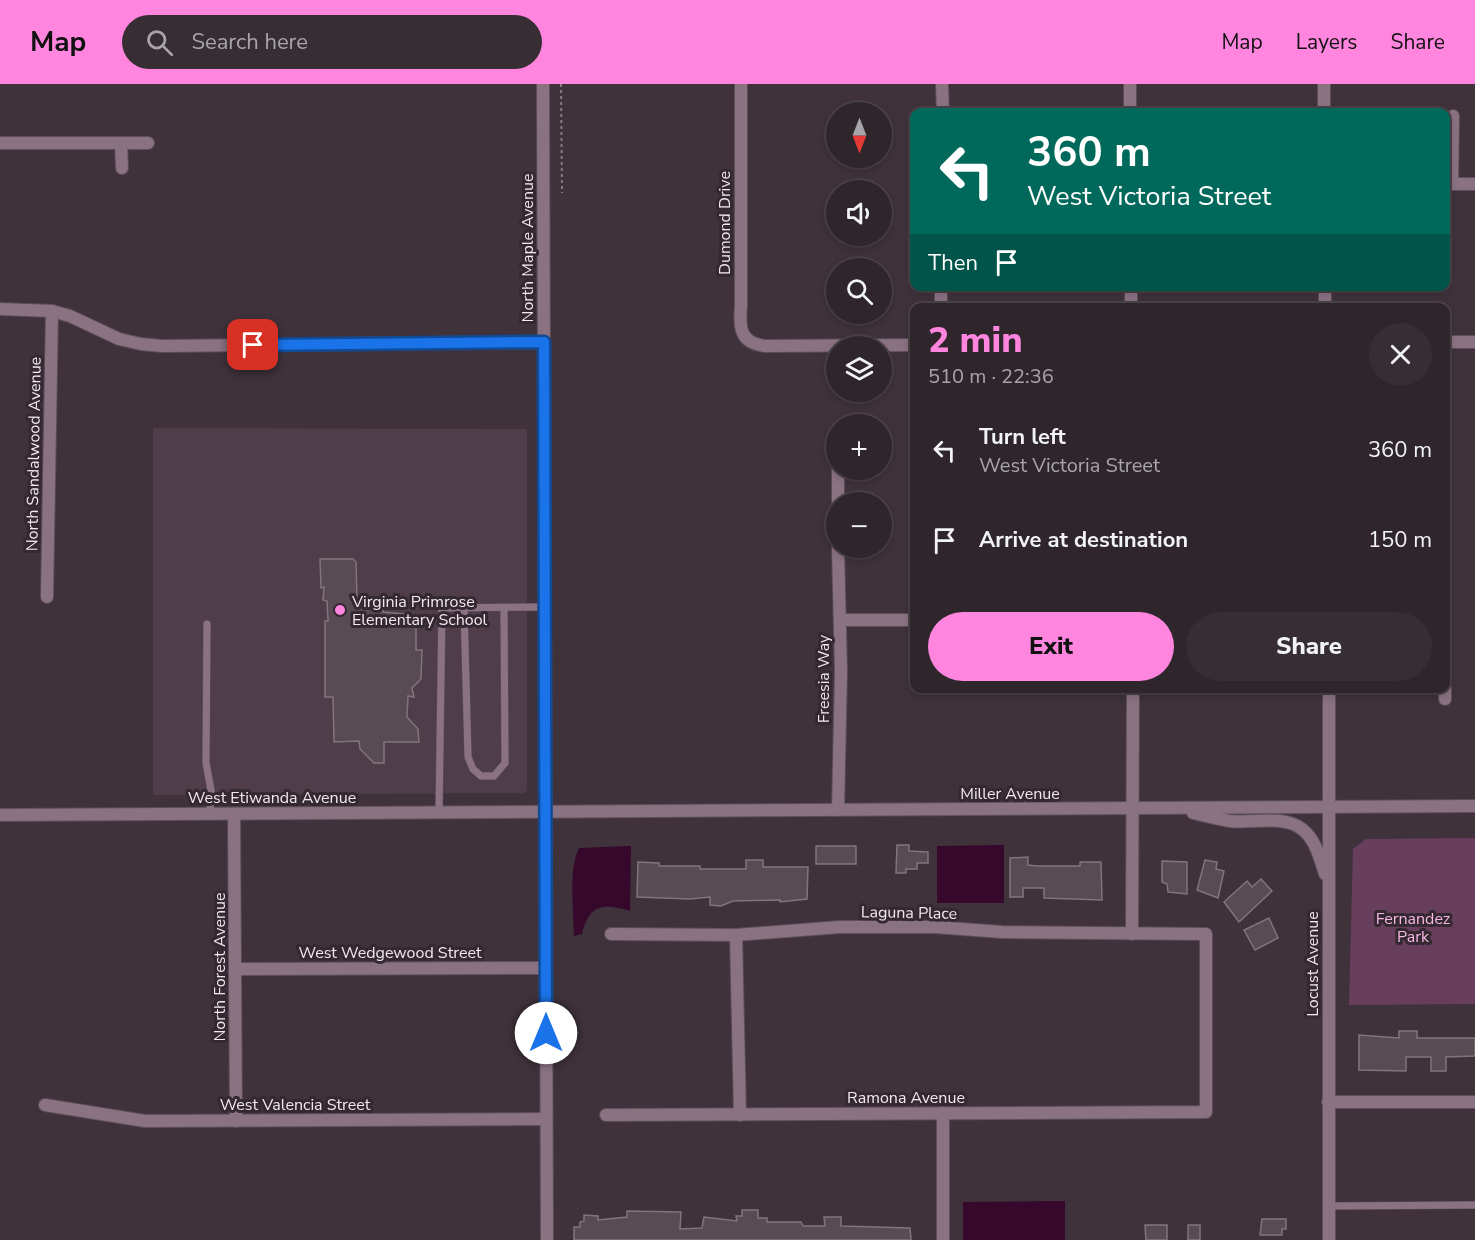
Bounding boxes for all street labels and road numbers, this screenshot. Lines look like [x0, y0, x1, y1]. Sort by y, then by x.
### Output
street label: Dumond Drive [714, 171, 736, 275]
street label: North Maple Avenue [517, 174, 539, 322]
street label: North Sandalwood Avenue [21, 357, 47, 551]
street label: Freesia Way [813, 634, 835, 723]
street label: Miller Avenue [960, 783, 1060, 805]
street label: West Etiwanda Avenue [188, 787, 356, 809]
street label: North Forest Avenue [209, 893, 231, 1041]
street label: Laguna Place [861, 901, 957, 925]
street label: Locust Avenue [1302, 911, 1324, 1017]
street label: West Wedgewood Street [298, 942, 482, 964]
street label: Ramona Avenue [847, 1087, 965, 1109]
street label: West Valencia Street [220, 1094, 371, 1116]

